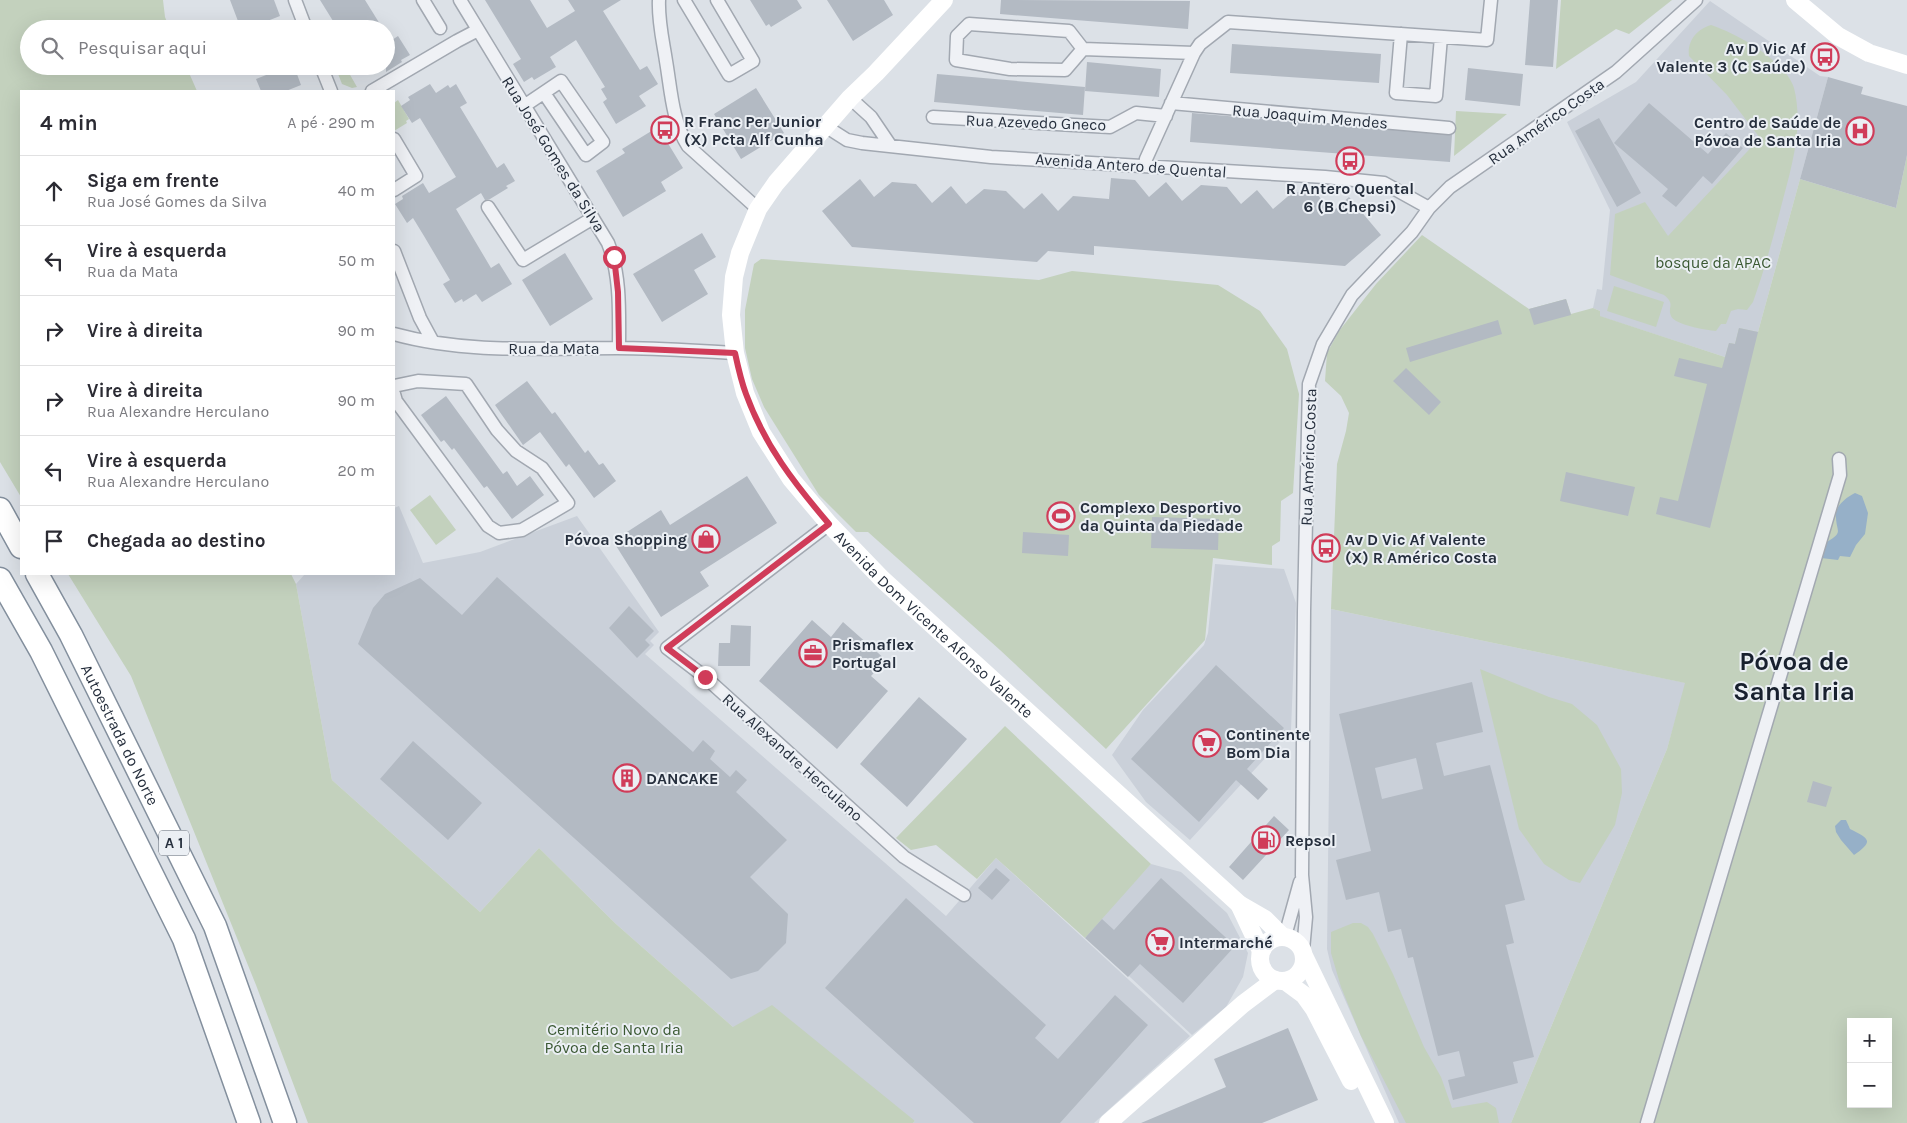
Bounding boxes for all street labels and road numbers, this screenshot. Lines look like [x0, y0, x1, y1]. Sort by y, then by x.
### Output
street label: Rua José Gomes da Silva [498, 73, 609, 236]
street label: Rua Américo Costa [1484, 74, 1608, 169]
street label: Rua Joaquim Mendes [1231, 100, 1389, 133]
street label: Rua Azevedo Gneco [965, 111, 1107, 134]
street label: Avenida Antero de Quental [1035, 149, 1227, 182]
street label: Rua da Mata [508, 339, 600, 358]
street label: Rua Américo Costa [1297, 388, 1320, 526]
street label: Avenida Dom Vicente Afonso Valente [830, 527, 1037, 722]
street label: Autoestrada do Norte [77, 661, 163, 808]
street label: Rua Alexandre Herculano [719, 689, 867, 825]
road number: A 1 [159, 830, 189, 856]

